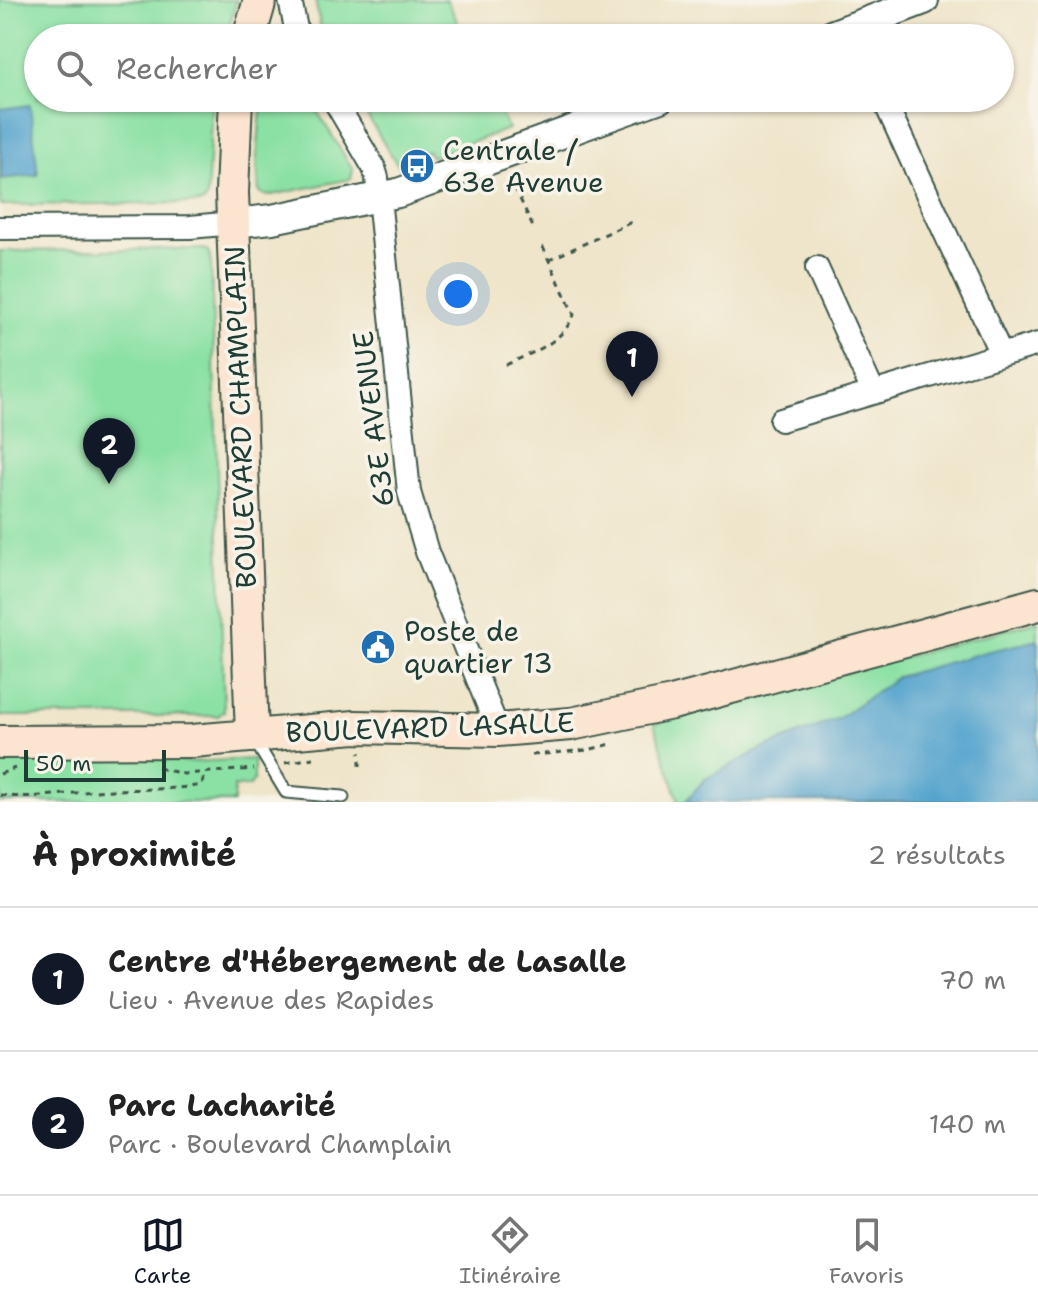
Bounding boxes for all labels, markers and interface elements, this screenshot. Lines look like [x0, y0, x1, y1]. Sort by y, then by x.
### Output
search box [24, 24, 1014, 112]
icon: search [52, 46, 96, 90]
text: Rechercher [116, 48, 278, 89]
place label: Centrale / 63e Avenue [443, 131, 604, 201]
bus stop icon: Centrale / 63e Avenue [398, 147, 436, 185]
street label: BOULEVARD CHAMPLAIN [215, 245, 265, 589]
your location [438, 274, 478, 314]
street label: 63E AVENUE [343, 329, 403, 509]
pin: 1 [606, 331, 658, 397]
pin: 2 [83, 418, 135, 484]
place label: Poste de quartier 13 [404, 612, 553, 682]
public building icon: Poste de quartier 13 [359, 628, 397, 666]
street label: BOULEVARD LASALLE [285, 703, 575, 751]
scale bar [24, 746, 166, 782]
text: 50 m [36, 749, 91, 778]
text: À proximité [32, 831, 236, 877]
text: 2 résultats [868, 837, 1006, 872]
text: Centre d'Hébergement de Lasalle [108, 941, 627, 982]
text: 1 [52, 962, 64, 997]
text: 70 m [939, 962, 1006, 997]
text: Lieu · Avenue des Rapides [108, 982, 434, 1017]
text: Parc Lacharité [108, 1085, 336, 1126]
text: 2 [49, 1106, 67, 1141]
text: 140 m [929, 1106, 1006, 1141]
text: Parc · Boulevard Champlain [108, 1126, 452, 1161]
tab: Carte [134, 1213, 192, 1290]
tab: Itinéraire [459, 1213, 561, 1290]
tab: Favoris [829, 1213, 904, 1290]

